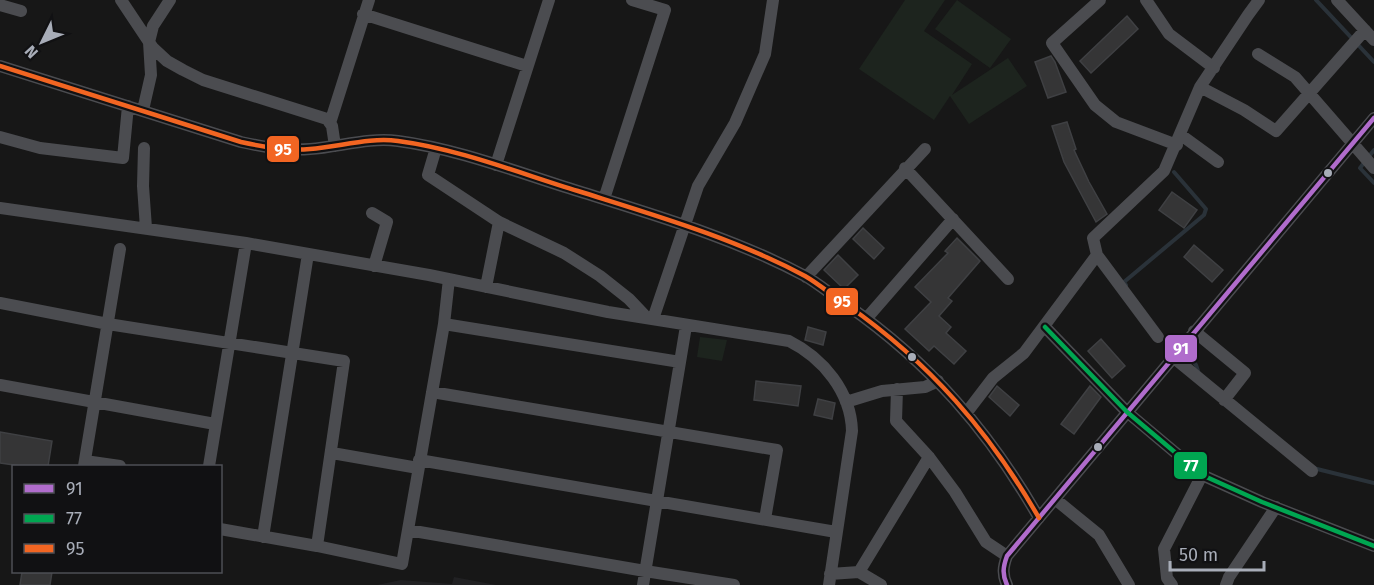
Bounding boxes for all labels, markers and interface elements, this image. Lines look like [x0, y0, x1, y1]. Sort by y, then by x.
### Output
north arrow [12, 12, 72, 72]
text: N [21, 42, 42, 62]
line badge: 95 [266, 135, 300, 163]
text: 95 [274, 140, 292, 159]
unlabelled marker [1322, 167, 1334, 179]
line badge: 95 [825, 287, 859, 316]
text: 95 [833, 292, 851, 311]
line badge: 91 [1164, 334, 1198, 363]
text: 91 [1173, 339, 1189, 358]
unlabelled marker [906, 351, 918, 363]
unlabelled marker [1092, 441, 1104, 453]
line badge: 77 [1173, 451, 1208, 480]
text: 77 [1184, 456, 1199, 475]
legend [12, 465, 222, 573]
text: 91 [66, 478, 83, 500]
text: 77 [66, 508, 82, 530]
scale bar [1170, 534, 1264, 572]
text: 95 [66, 538, 84, 560]
text: 50 m [1179, 544, 1218, 566]

